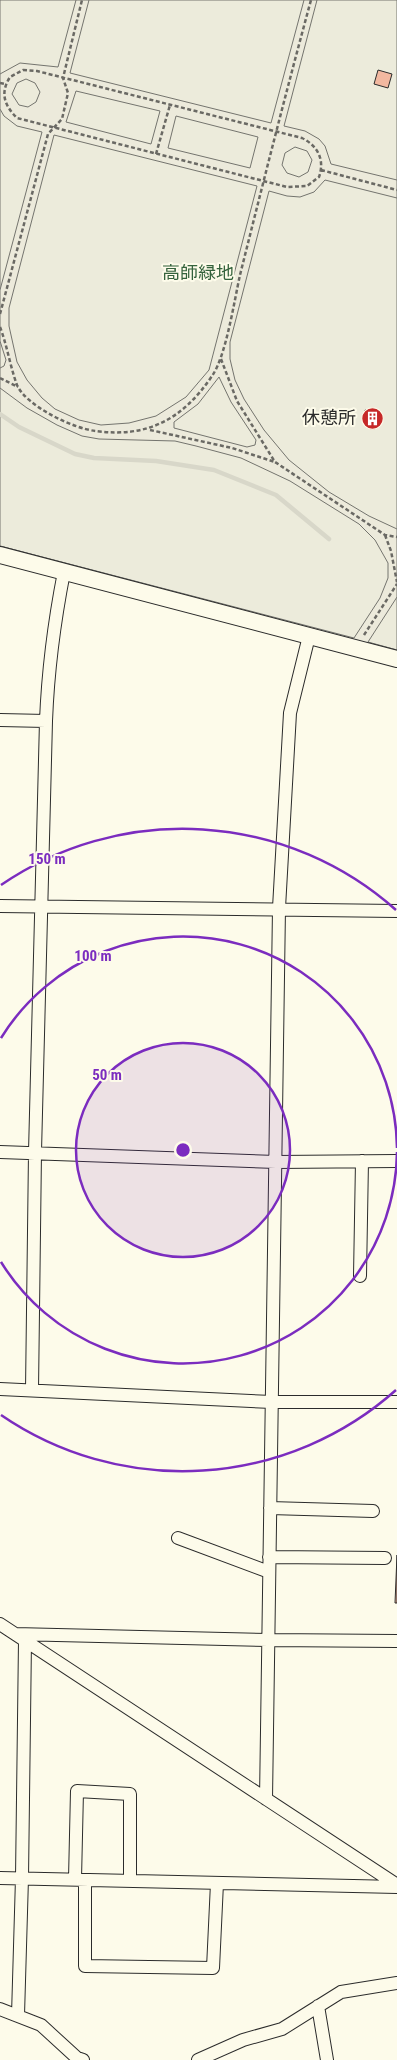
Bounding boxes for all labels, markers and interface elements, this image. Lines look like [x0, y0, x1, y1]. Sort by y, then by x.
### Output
park label: 高師緑地 [162, 262, 234, 283]
building icon: 休憩所 [360, 406, 384, 430]
place label: 休憩所 [302, 407, 356, 428]
text: 150 m [28, 850, 66, 868]
text: 100 m [74, 947, 112, 965]
text: 50 m [92, 1066, 122, 1084]
centre of rings [174, 1141, 192, 1159]

